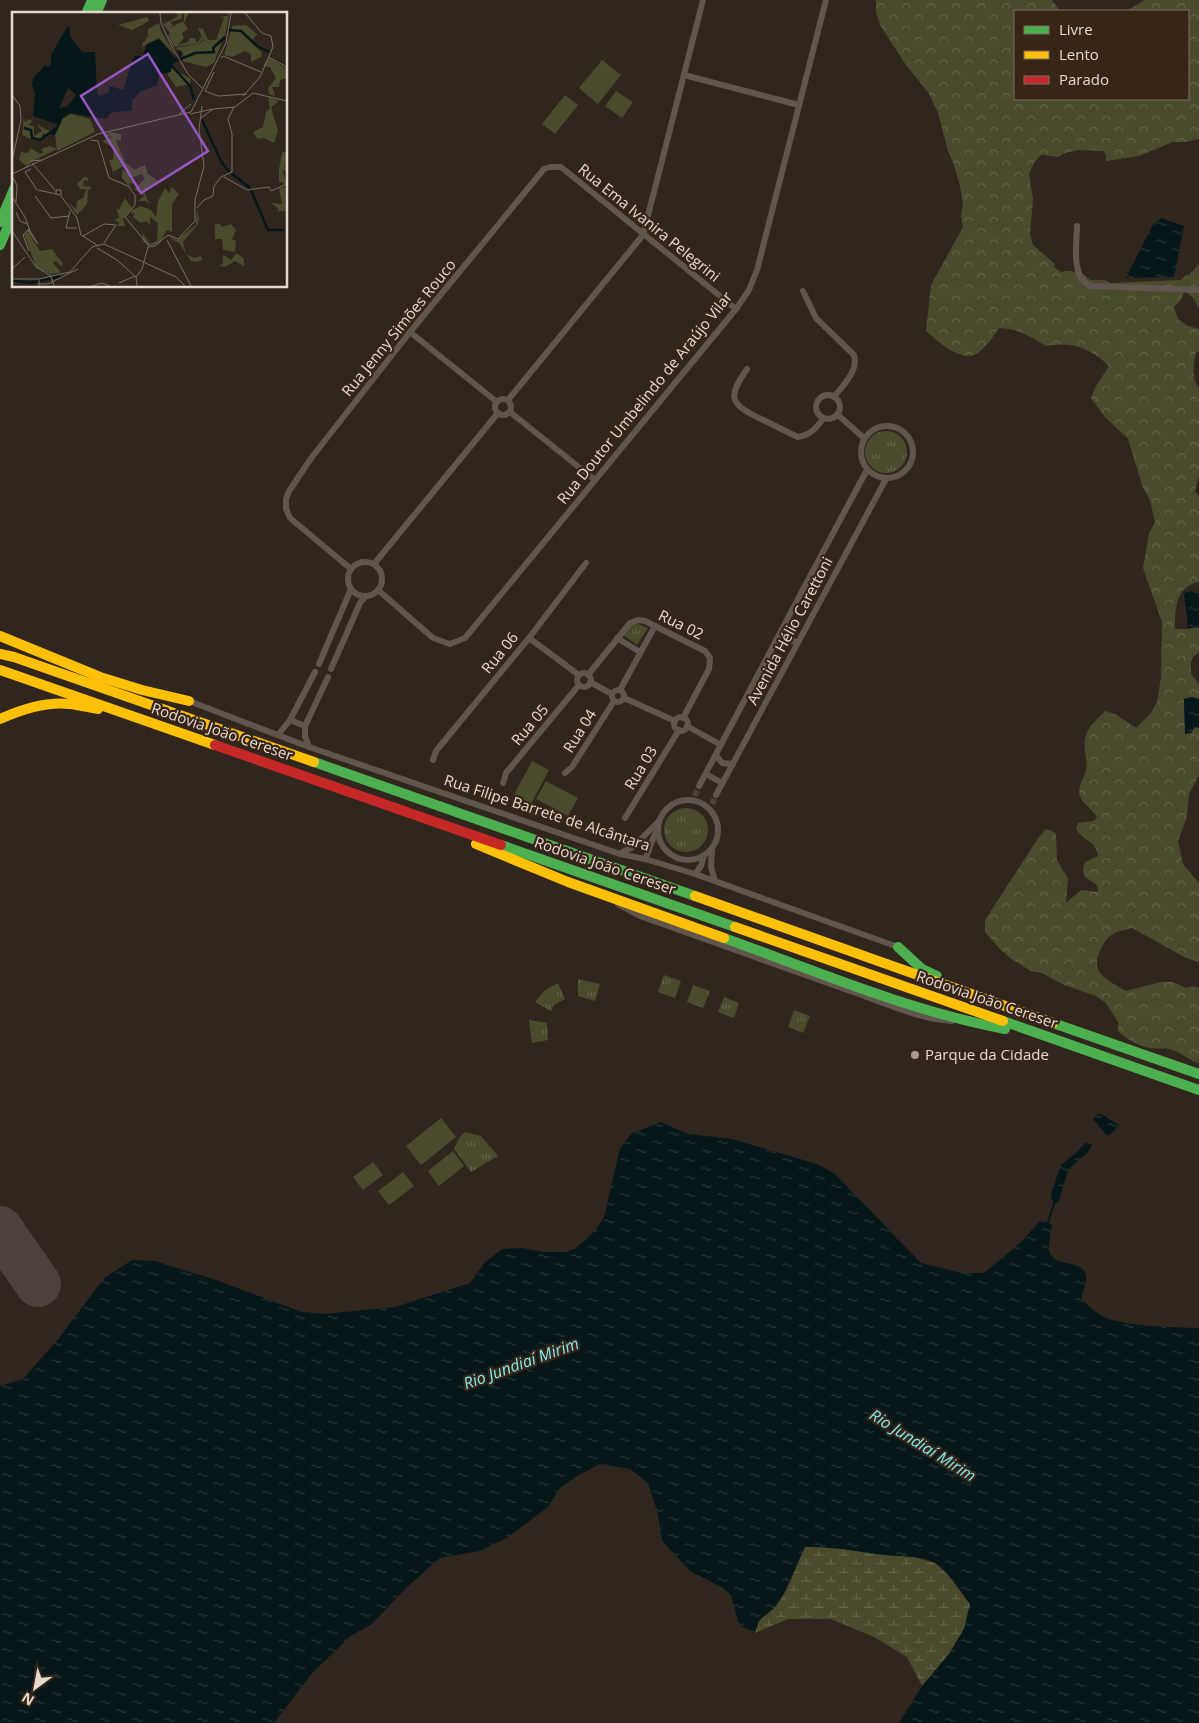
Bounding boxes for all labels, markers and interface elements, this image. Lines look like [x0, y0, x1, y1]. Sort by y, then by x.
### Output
legend [1014, 10, 1189, 100]
inset map [12, 12, 288, 288]
text: Livre [1059, 19, 1093, 39]
text: Lento [1059, 44, 1099, 64]
text: Parado [1059, 69, 1109, 89]
street label: Rua Ema Ivanira Pelegrini [574, 159, 725, 286]
street label: Rua Jenny Simões Rouco [337, 255, 460, 400]
street label: Rua Doutor Umbelindo de Araújo Vilar [552, 287, 736, 508]
street label: Avenida Hélio Carettoni [742, 553, 837, 708]
street label: Rua 02 [656, 605, 707, 644]
street label: Rua 06 [476, 627, 522, 677]
street label: Rodovia João Cereser [149, 697, 296, 765]
street label: Rua 05 [506, 700, 552, 749]
street label: Rua 04 [558, 705, 601, 756]
street label: Rua 03 [619, 742, 661, 793]
street label: Rua Filipe Barrete de Alcântara [442, 769, 653, 855]
street label: Rodovia João Cereser [532, 831, 679, 899]
street label: Rodovia João Cereser [914, 965, 1061, 1033]
place label: Parque da Cidade [925, 1044, 1049, 1064]
marker: Parque da Cidade [909, 1049, 921, 1061]
water label: Rio Jundiaí Mirim [460, 1332, 582, 1394]
water label: Rio Jundiaí Mirim [866, 1404, 980, 1487]
north arrow [10, 1663, 60, 1713]
text: N [18, 1688, 38, 1711]

